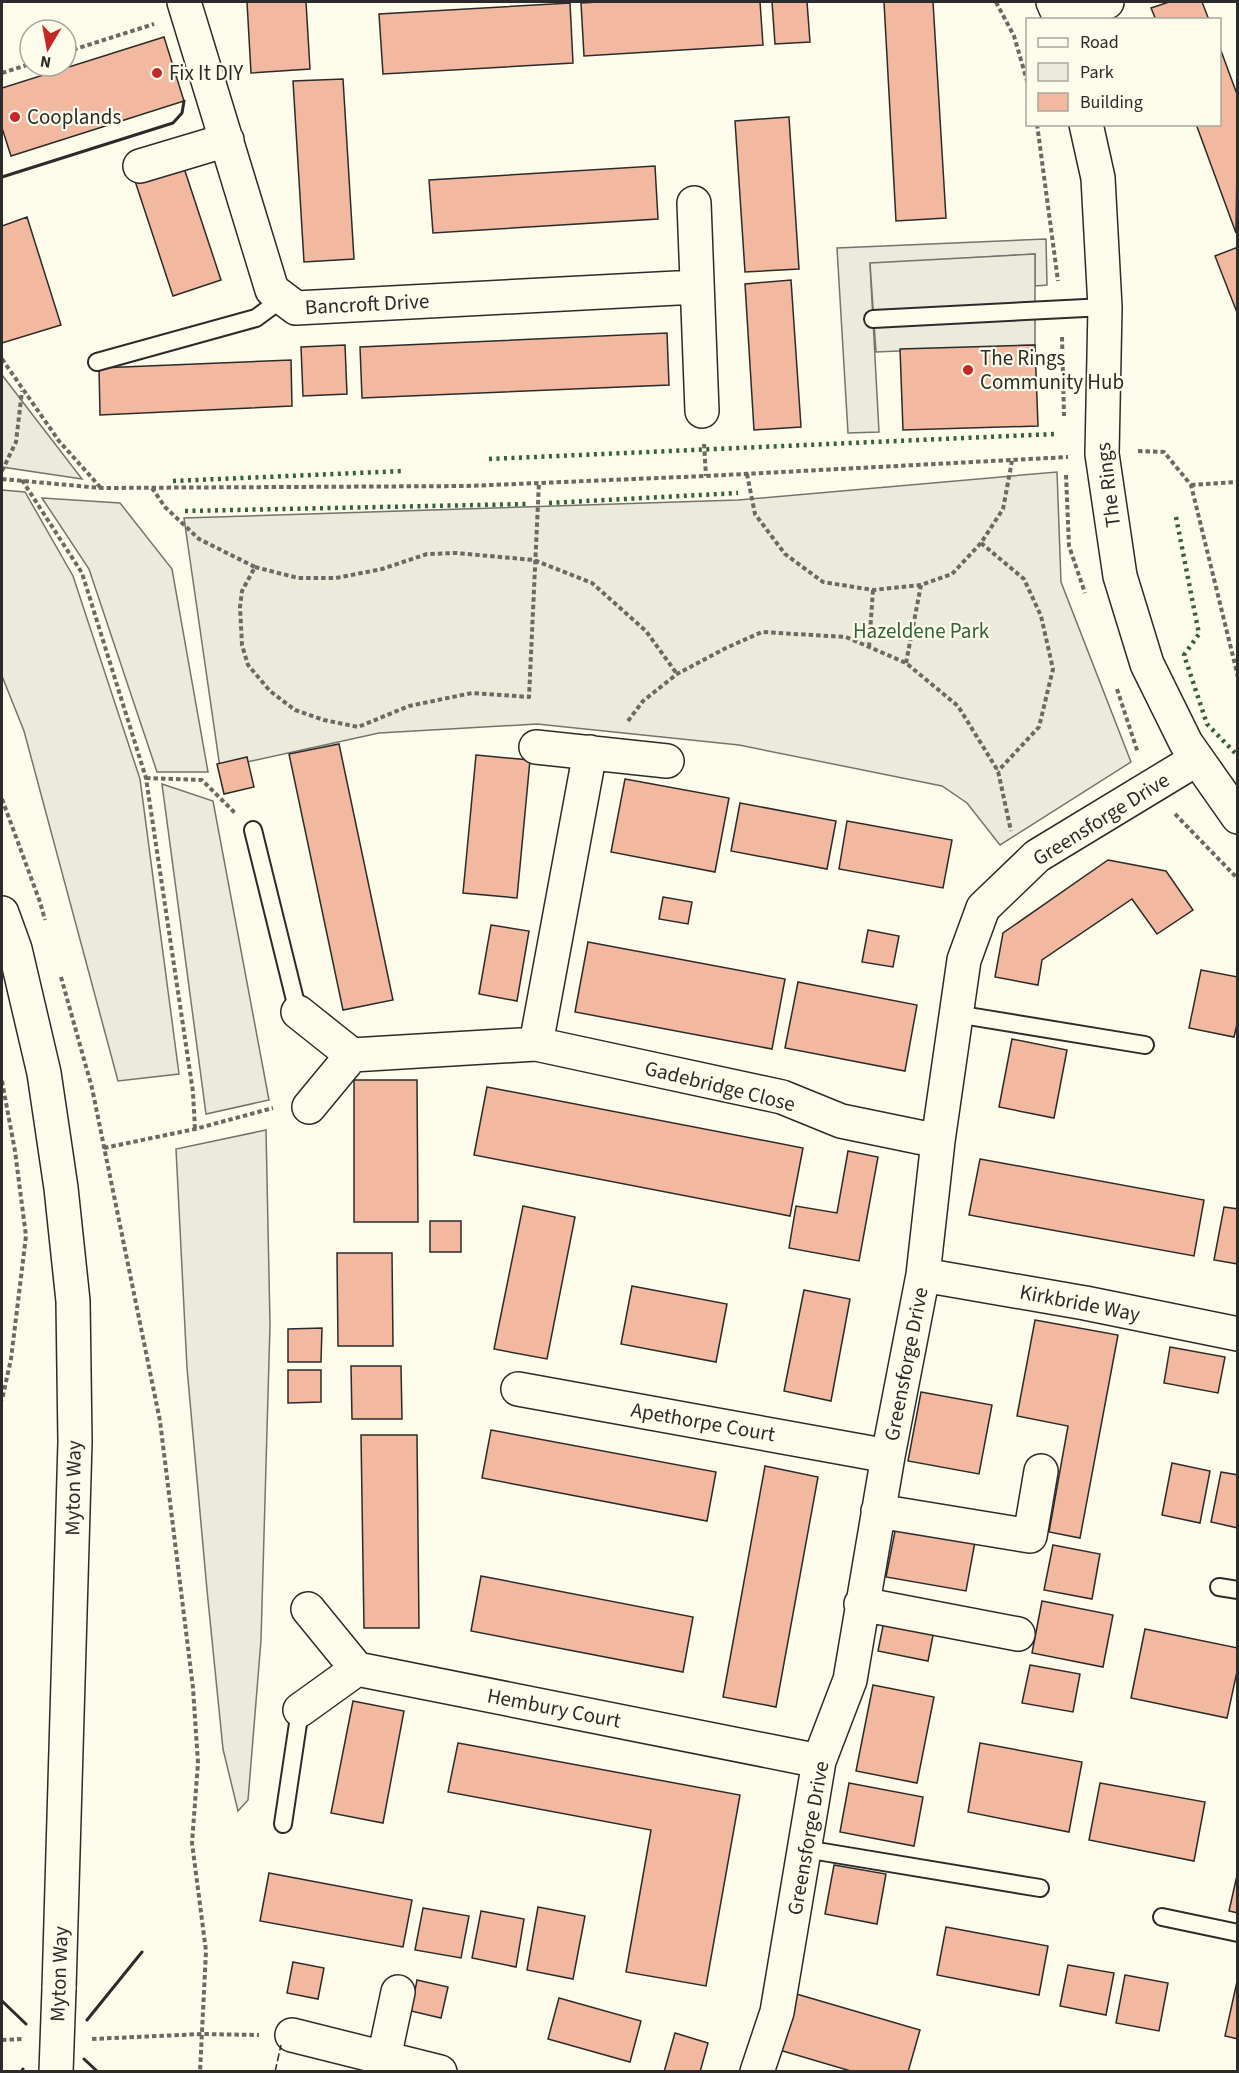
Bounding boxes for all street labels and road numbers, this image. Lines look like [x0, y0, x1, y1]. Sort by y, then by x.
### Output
street label: Bancroft Drive [304, 286, 430, 322]
street label: The Rings [1088, 441, 1128, 529]
street label: Greensforge Drive [1027, 765, 1175, 873]
street label: Gadebridge Close [642, 1053, 798, 1119]
street label: Kirkbride Way [1017, 1277, 1143, 1329]
street label: Greensforge Drive [876, 1285, 936, 1443]
street label: Apethorpe Court [629, 1395, 777, 1449]
street label: Myton Way [57, 1440, 89, 1536]
street label: Hembury Court [485, 1680, 623, 1736]
street label: Greensforge Drive [780, 1759, 836, 1917]
street label: Myton Way [42, 1926, 76, 2022]

